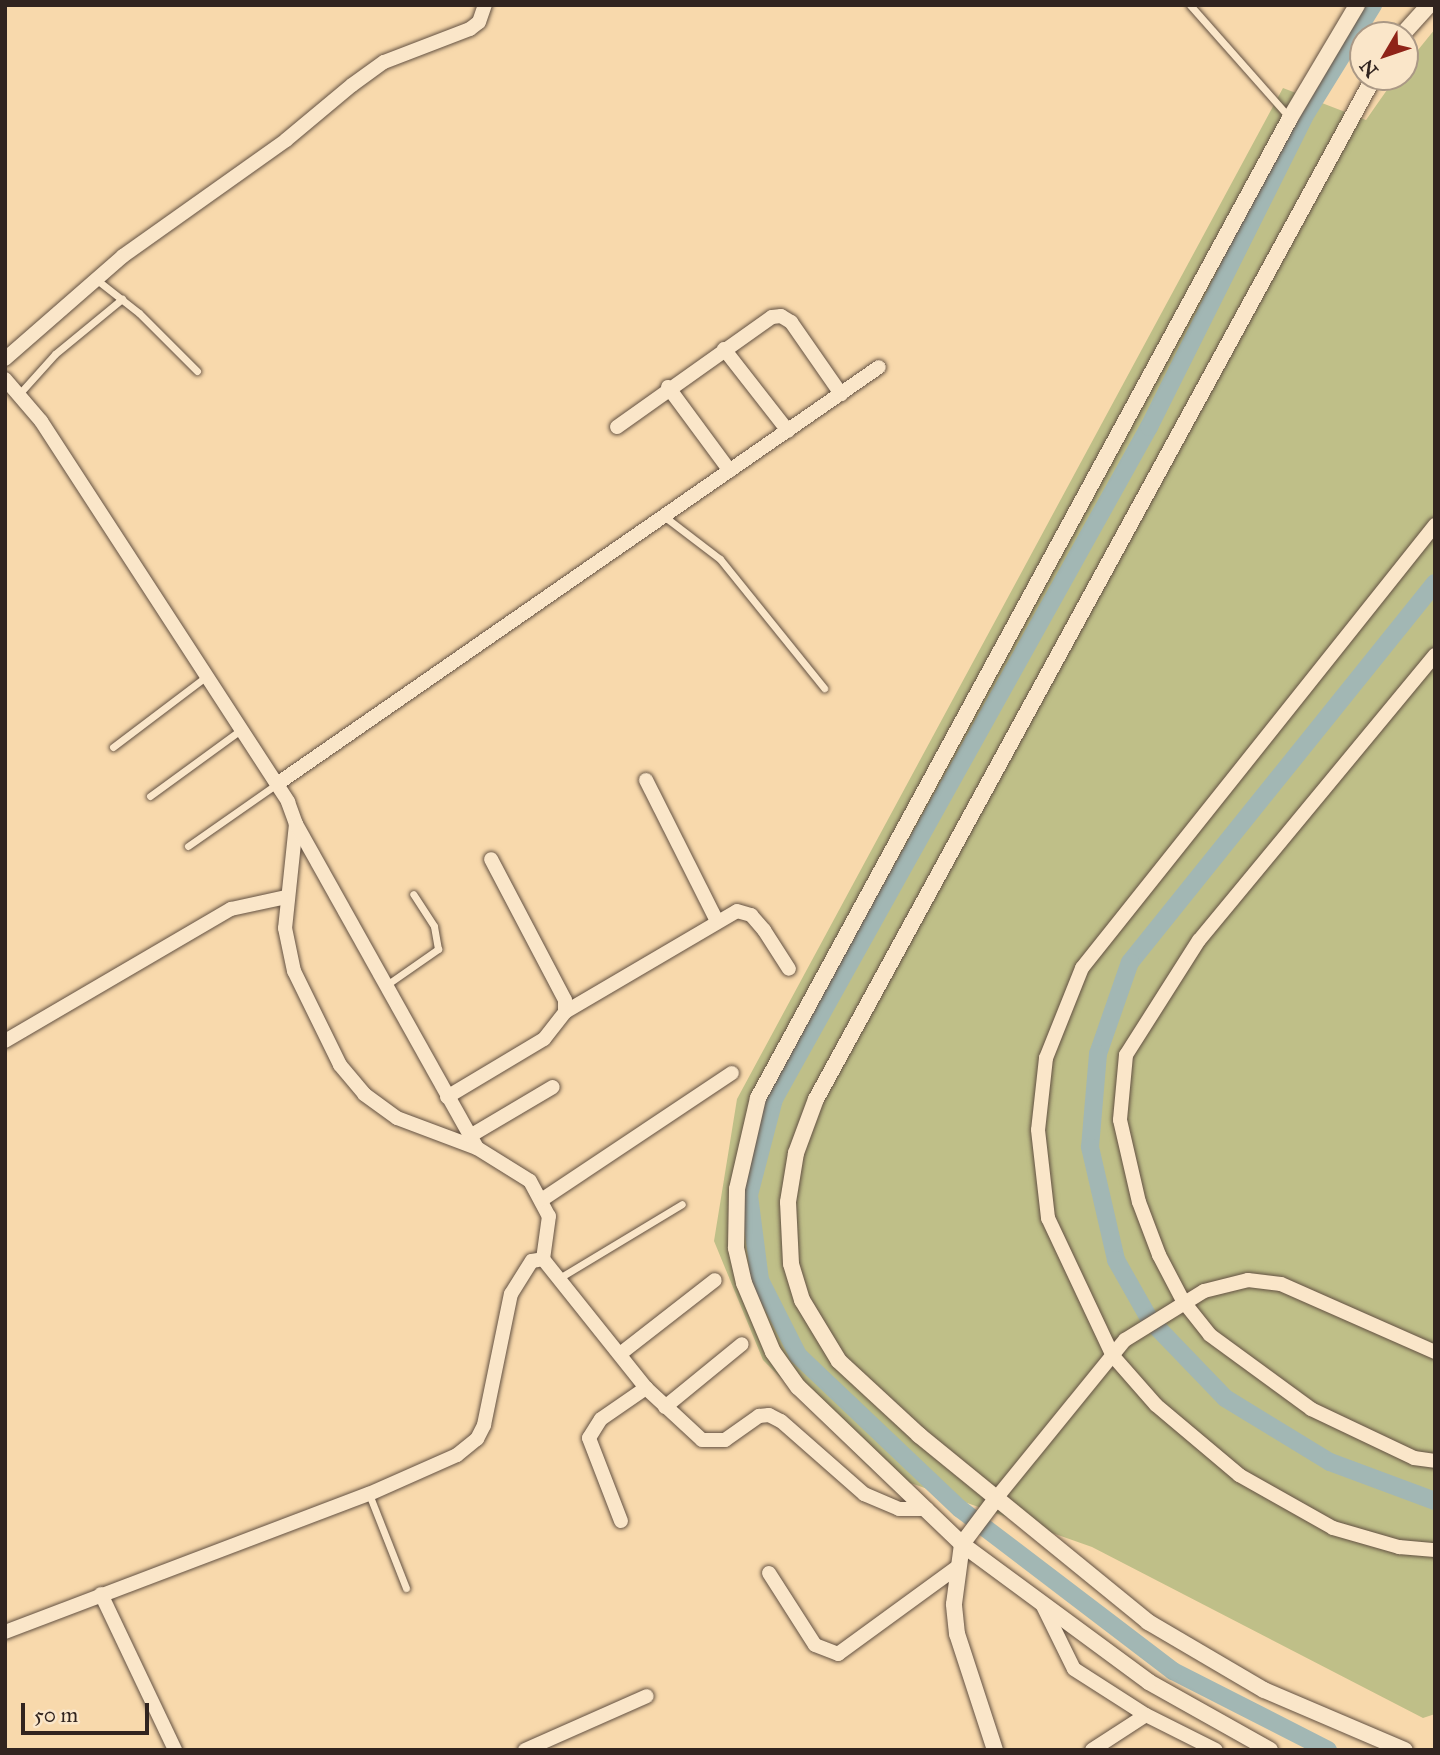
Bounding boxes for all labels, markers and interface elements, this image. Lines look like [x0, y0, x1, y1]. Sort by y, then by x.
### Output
north arrow [1349, 21, 1419, 91]
text: N [1355, 55, 1383, 82]
scale bar [24, 1688, 152, 1732]
text: 50 m [34, 1702, 78, 1728]

